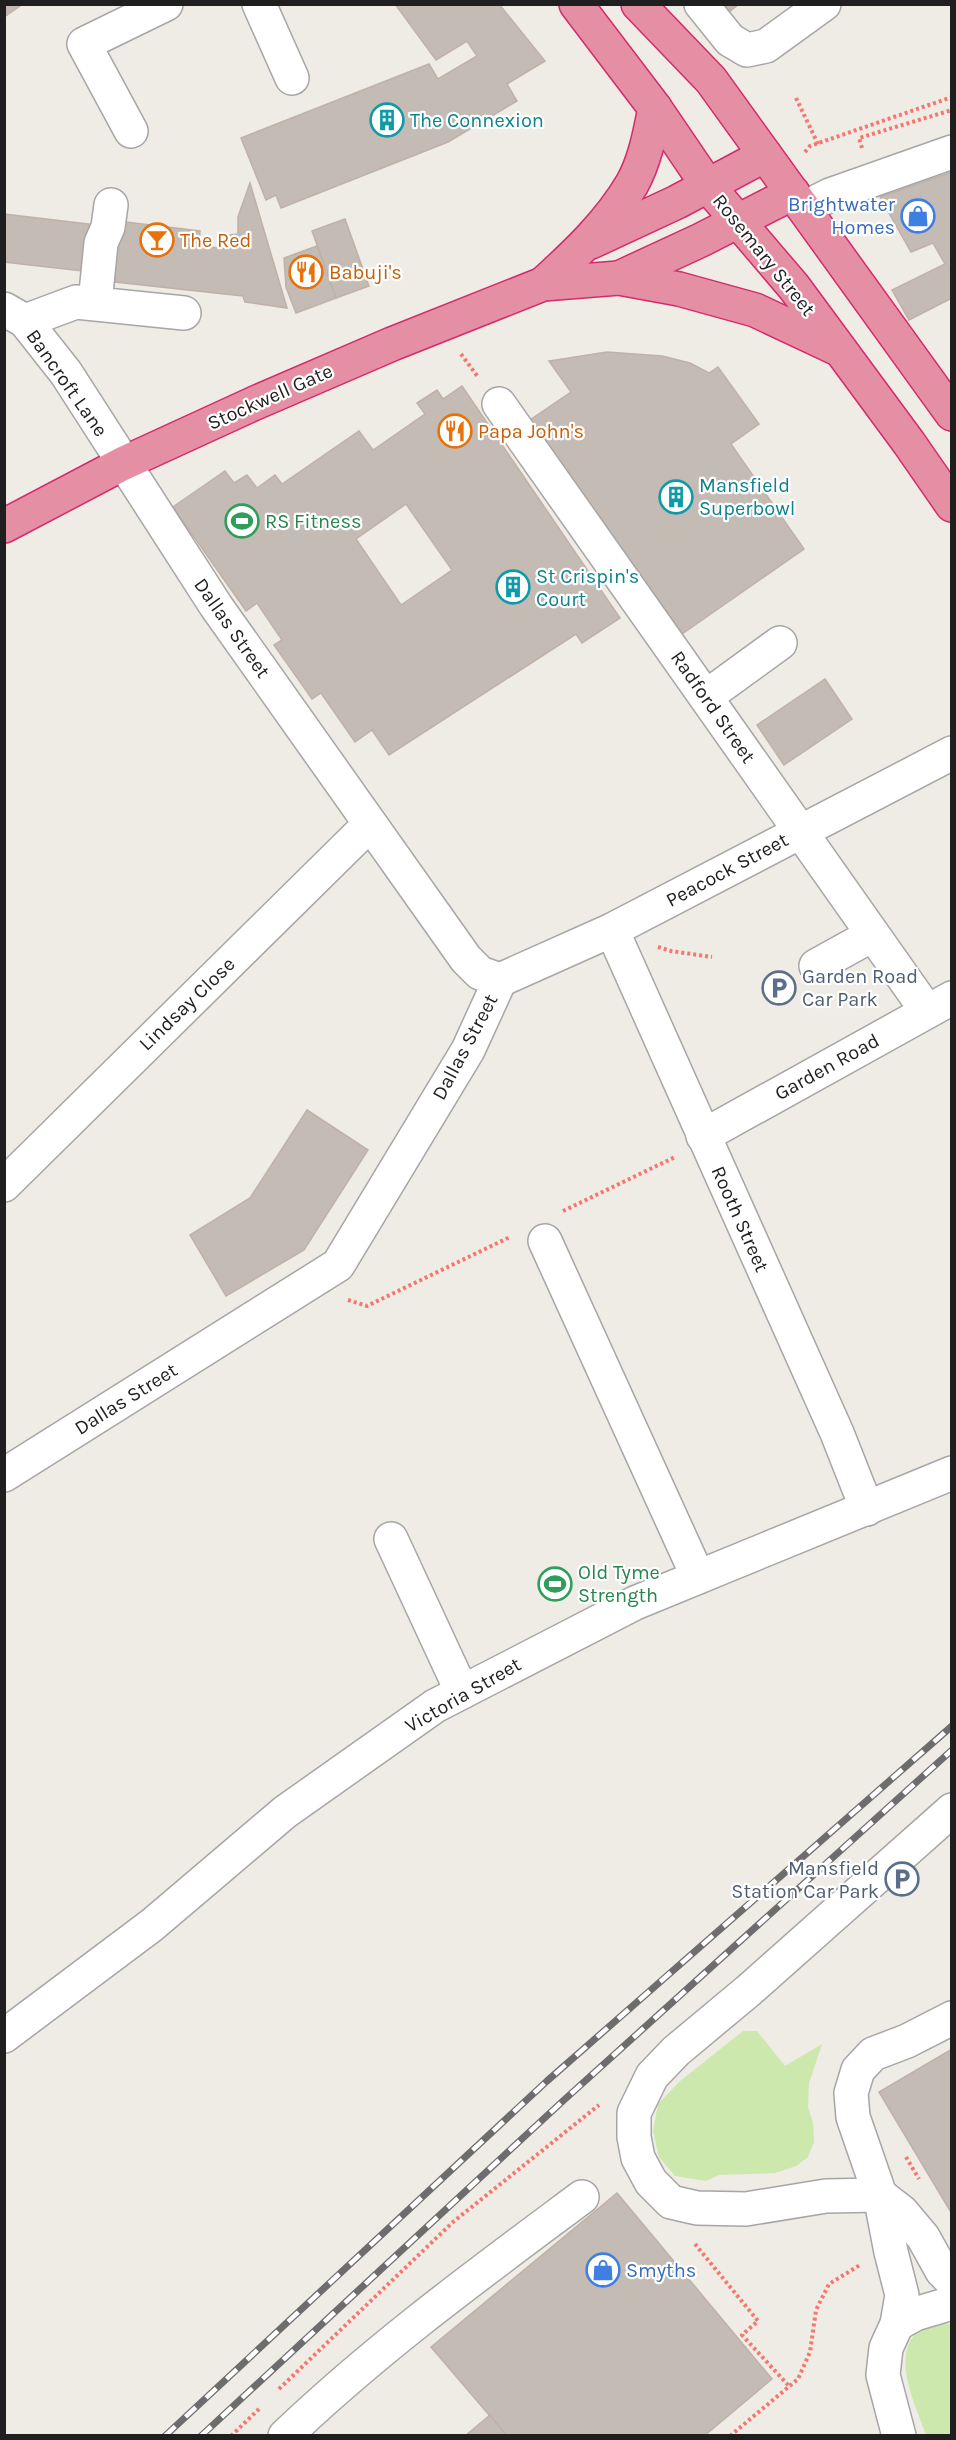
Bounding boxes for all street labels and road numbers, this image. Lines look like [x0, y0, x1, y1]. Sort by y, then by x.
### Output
street label: Rosemary Street [708, 190, 820, 321]
street label: Bancroft Lane [21, 325, 113, 441]
street label: Stockwell Gate [204, 359, 336, 435]
street label: Dallas Street [189, 574, 275, 683]
street label: Radford Street [666, 646, 760, 768]
street label: Peacock Street [662, 828, 792, 912]
street label: Lindsay Close [134, 953, 240, 1055]
street label: Dallas Street [427, 990, 503, 1104]
street label: Garden Road [771, 1029, 883, 1105]
street label: Rooth Street [706, 1163, 774, 1276]
street label: Dallas Street [70, 1358, 182, 1440]
street label: Victoria Street [401, 1652, 525, 1737]

